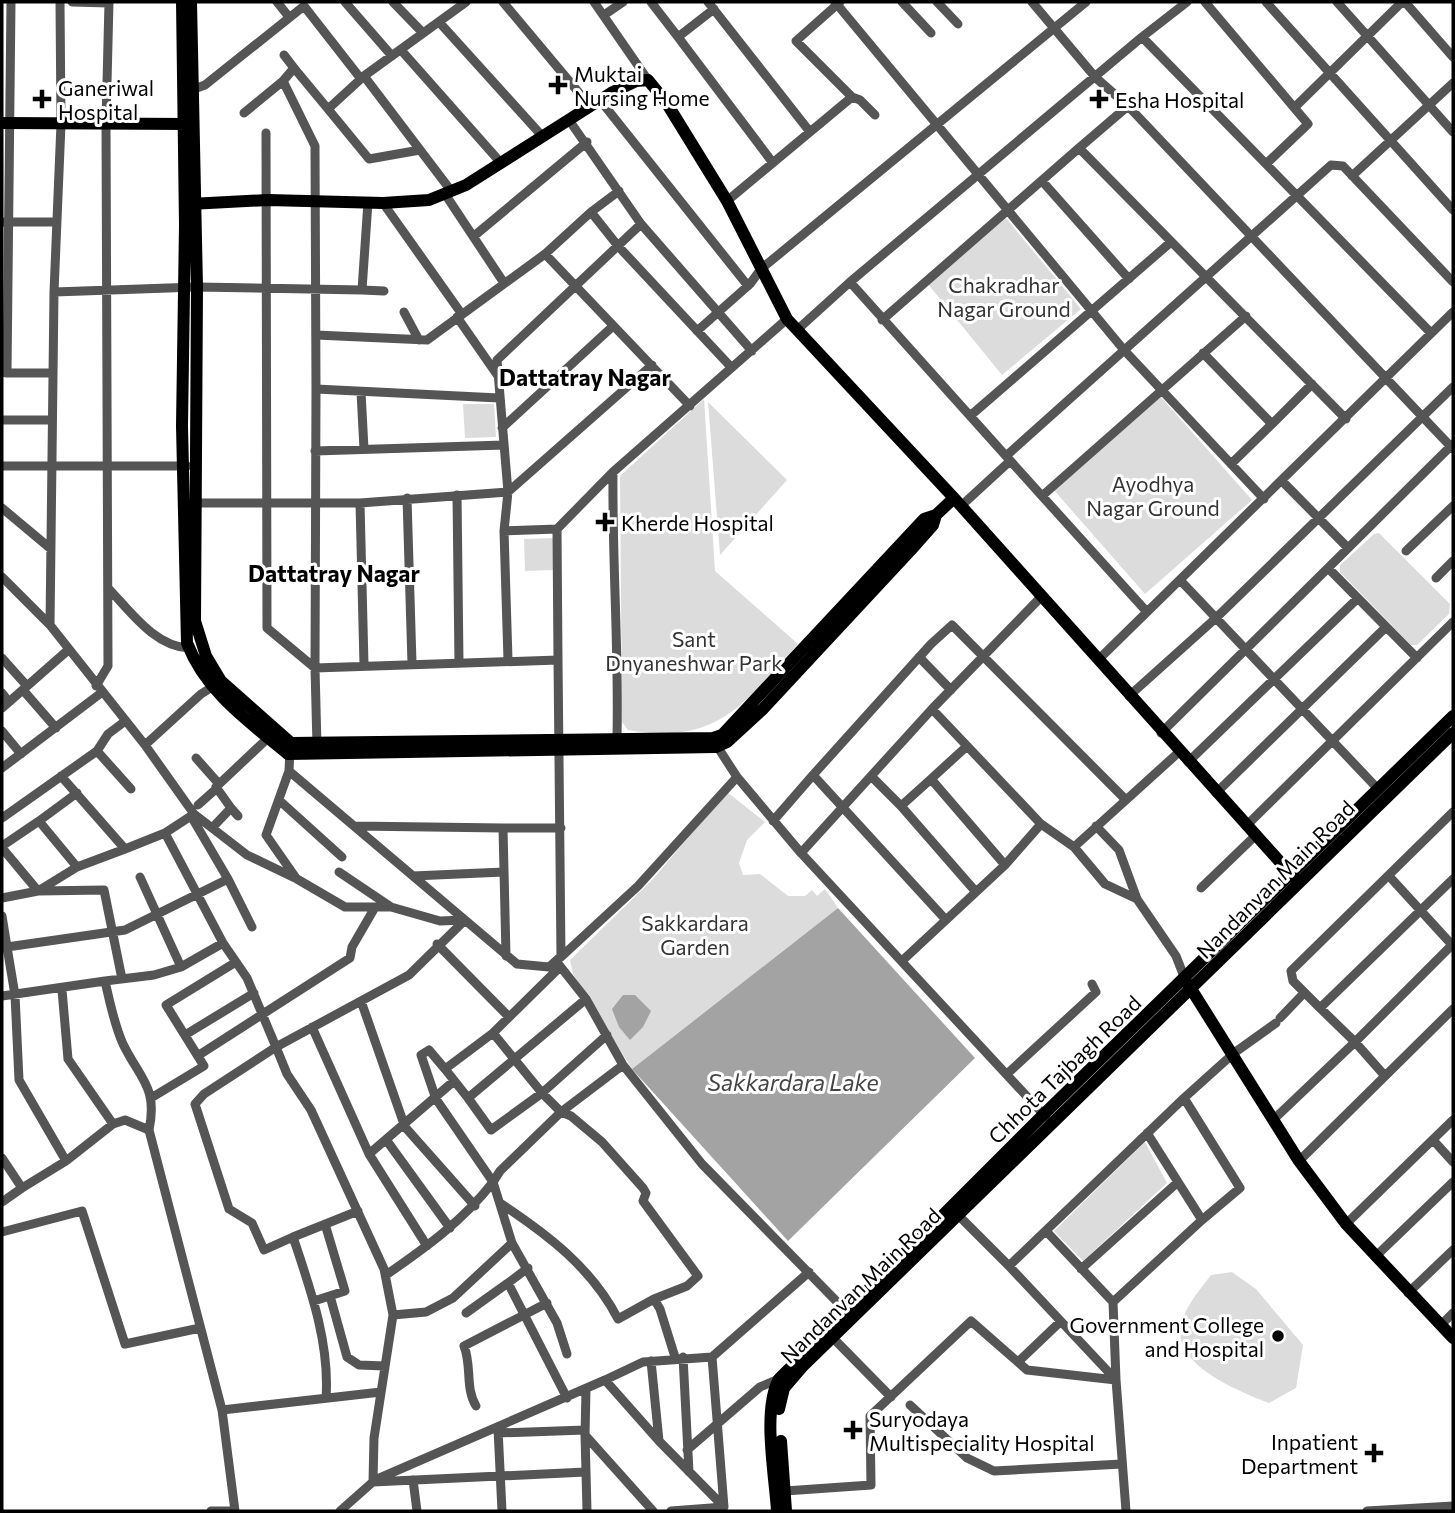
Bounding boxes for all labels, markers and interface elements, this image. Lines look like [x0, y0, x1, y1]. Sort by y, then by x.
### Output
place label: Muktai Nursing Home [574, 61, 710, 110]
place label: Ganeriwal Hospital [58, 75, 154, 124]
marker: Muktai Nursing Home [548, 75, 568, 95]
place label: Esha Hospital [1115, 87, 1244, 112]
marker: Ganeriwal Hospital [32, 89, 52, 109]
marker: Esha Hospital [1089, 89, 1109, 109]
park label: Chakradhar Nagar Ground [937, 272, 1071, 321]
district label: Dattatray Nagar [499, 363, 671, 391]
park label: Ayodhya Nagar Ground [1086, 471, 1220, 520]
place label: Kherde Hospital [621, 510, 774, 535]
marker: Kherde Hospital [595, 512, 615, 532]
district label: Dattatray Nagar [248, 559, 420, 587]
park label: Sant Dnyaneshwar Park [605, 626, 783, 675]
street label: Nandanvan Main Road [1191, 795, 1359, 963]
park label: Sakkardara Garden [641, 910, 749, 959]
street label: Chhota Tajbagh Road [983, 990, 1145, 1148]
water label: Sakkardara Lake [707, 1068, 879, 1096]
street label: Nandanvan Main Road [775, 1202, 945, 1368]
place label: Government College and Hospital [1070, 1312, 1264, 1361]
marker: Government College and Hospital [1270, 1328, 1286, 1344]
place label: Suryodaya Multispeciality Hospital [869, 1406, 1095, 1455]
marker: Suryodaya Multispeciality Hospital [843, 1420, 863, 1440]
place label: Inpatient Department [1241, 1429, 1358, 1478]
marker: Inpatient Department [1364, 1443, 1384, 1463]

